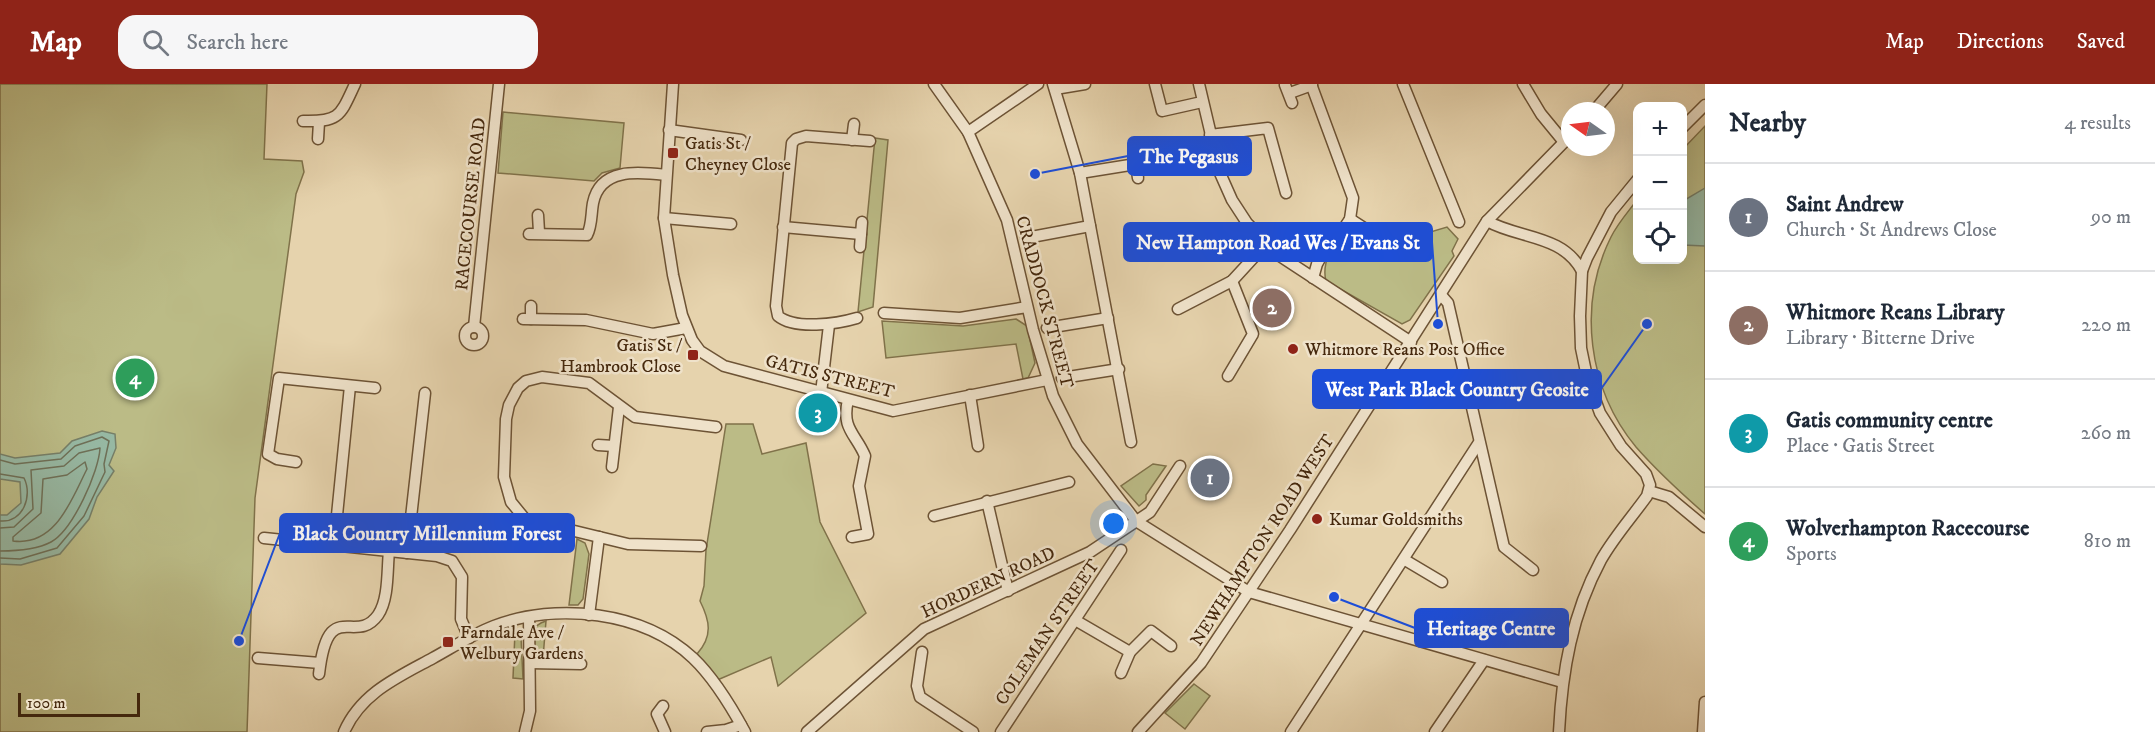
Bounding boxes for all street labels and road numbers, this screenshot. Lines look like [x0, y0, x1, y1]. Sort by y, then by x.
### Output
street label: RACECOURSE ROAD [451, 116, 491, 292]
street label: CRADDOCK STREET [1010, 214, 1078, 391]
street label: GATIS STREET [763, 350, 897, 404]
street label: NEWHAMPTON ROAD WEST [1186, 430, 1340, 651]
street label: HORDERN ROAD [918, 542, 1059, 624]
street label: COLEMAN STREET [991, 555, 1105, 710]

